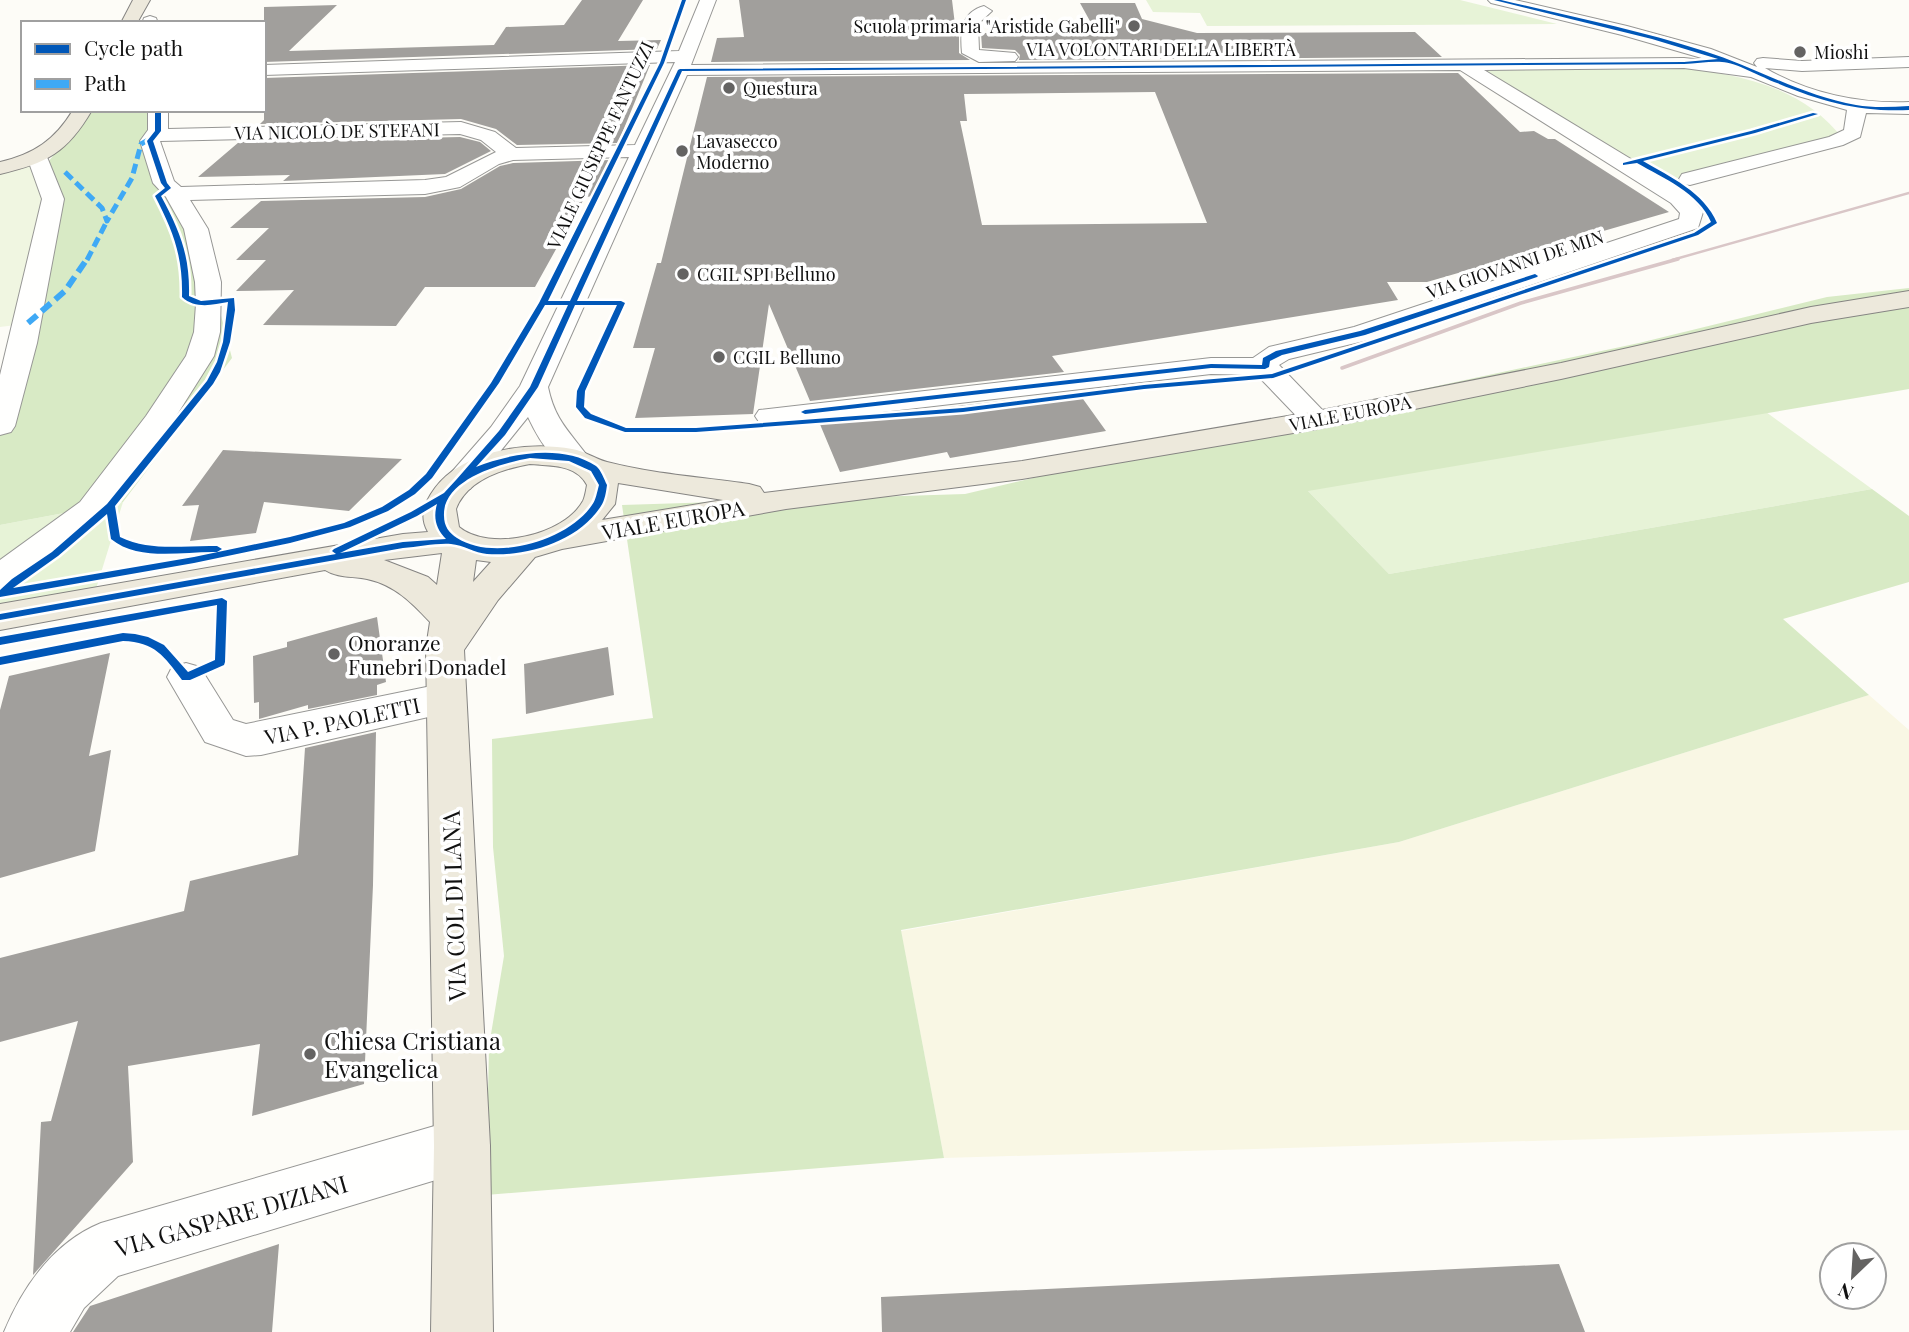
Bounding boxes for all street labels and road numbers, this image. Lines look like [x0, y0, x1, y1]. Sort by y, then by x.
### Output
street label: VIALE GIUSEPPE FANTUZZI [541, 37, 659, 254]
street label: VIA VOLONTARI DELLA LIBERTÀ [1025, 37, 1296, 61]
street label: VIA NICOLÒ DE STEFANI [233, 117, 440, 145]
street label: VIA GIOVANNI DE MIN [1422, 224, 1607, 304]
street label: VIALE EUROPA [1286, 389, 1414, 437]
street label: VIALE EUROPA [599, 493, 747, 545]
street label: VIA P. PAOLETTI [261, 690, 422, 750]
street label: VIA COL DI LANA [434, 809, 472, 1003]
street label: VIA GASPARE DIZIANI [110, 1166, 351, 1264]

